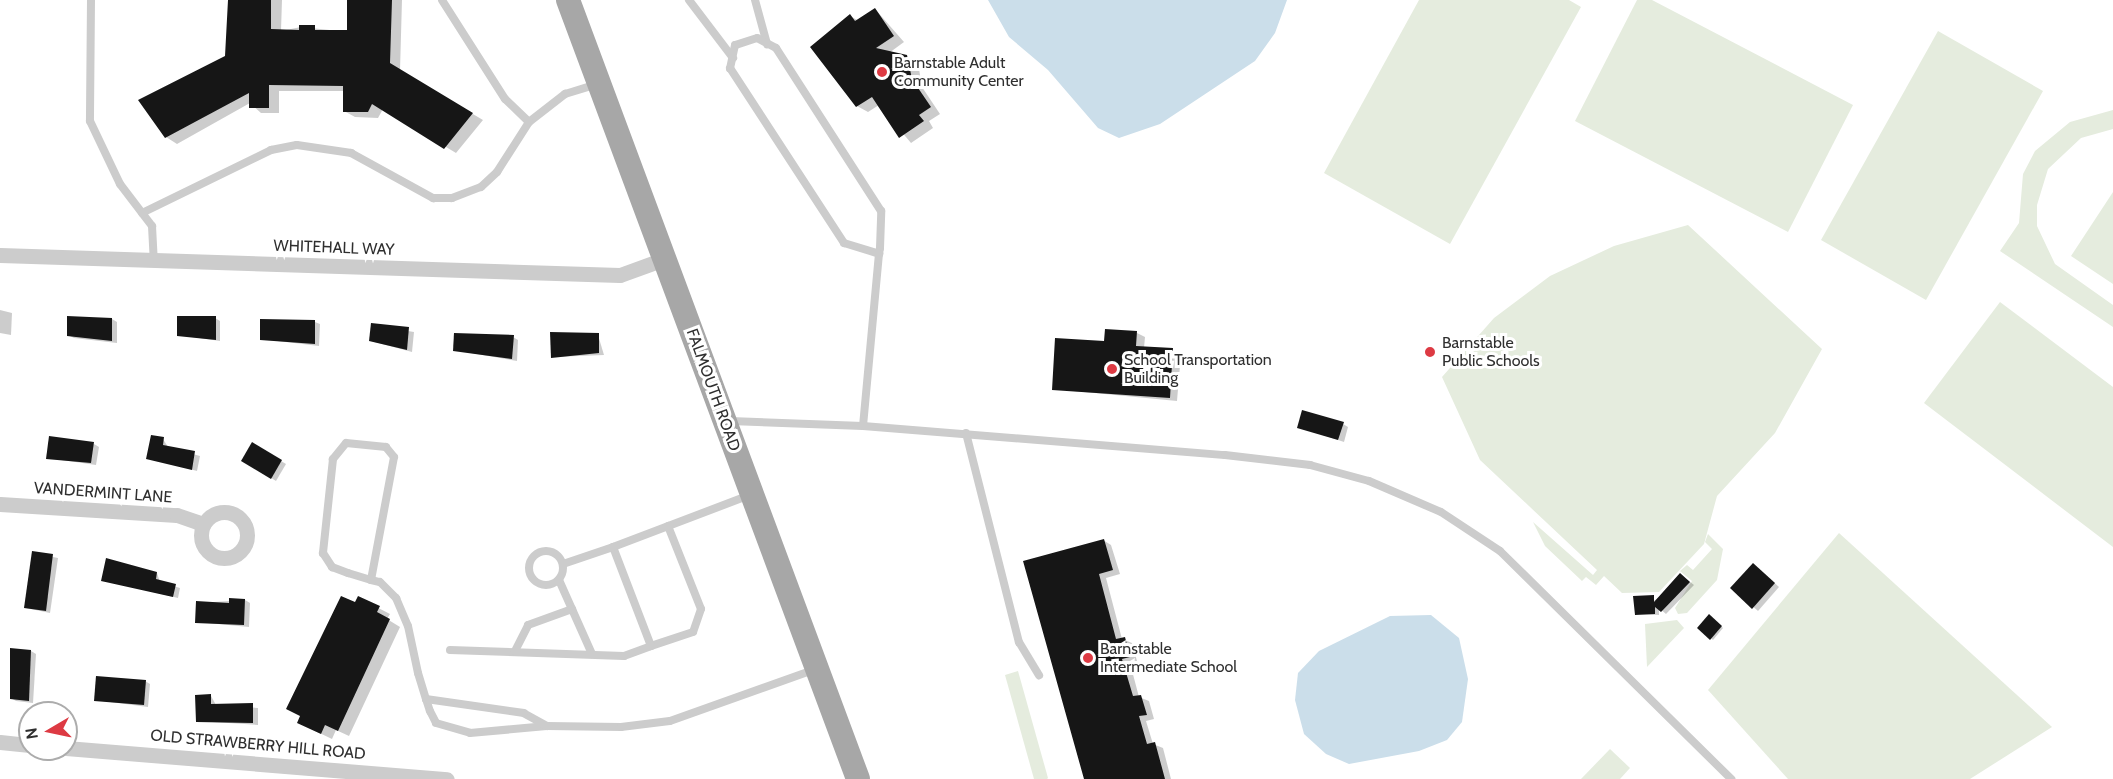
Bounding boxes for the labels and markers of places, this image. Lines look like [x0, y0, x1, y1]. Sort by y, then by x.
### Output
place label: Barnstable Adult Community Center [894, 53, 1024, 91]
marker: Barnstable Adult Community Center [875, 65, 889, 79]
place label: Barnstable Public Schools [1442, 333, 1540, 371]
marker: Barnstable Public Schools [1423, 345, 1437, 359]
place label: School Transportation Building [1124, 350, 1272, 388]
marker: School Transportation Building [1105, 362, 1119, 376]
place label: Barnstable Intermediate School [1100, 639, 1237, 677]
marker: Barnstable Intermediate School [1081, 651, 1095, 665]

